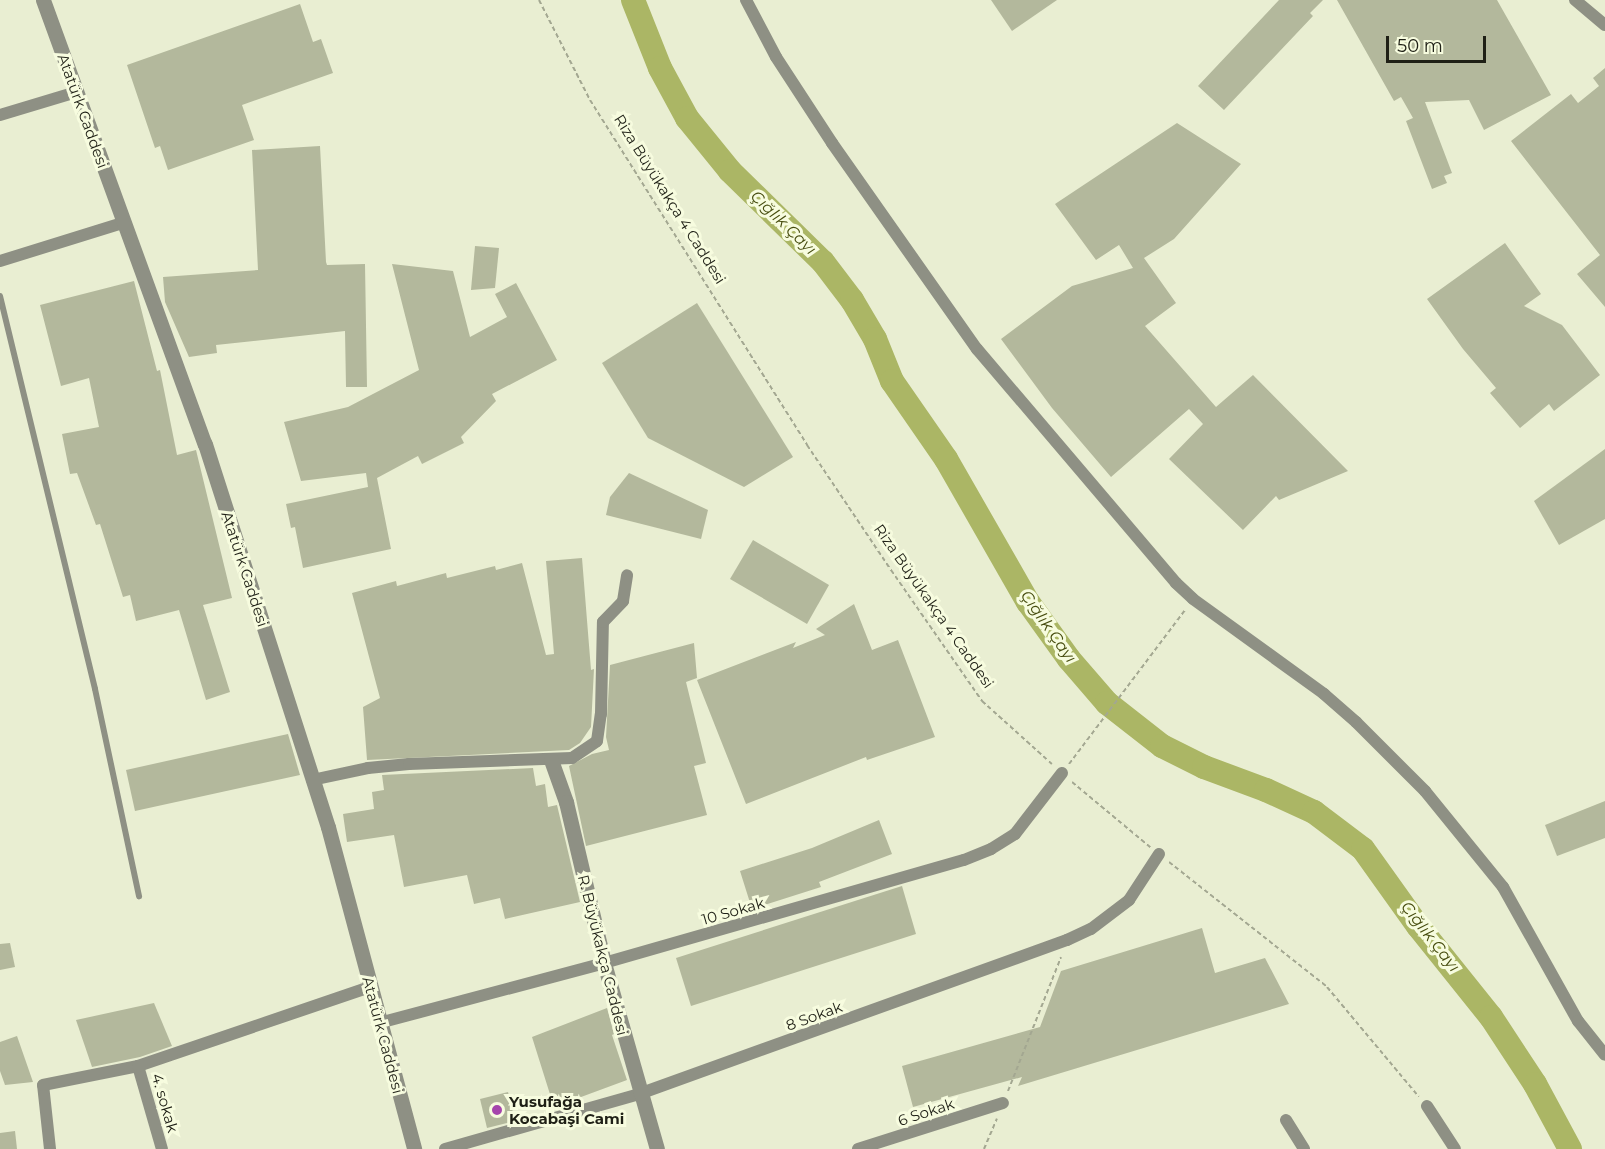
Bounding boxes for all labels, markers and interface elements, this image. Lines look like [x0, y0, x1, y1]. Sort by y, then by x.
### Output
scale bar [1389, 24, 1490, 62]
text: 50 m [1397, 35, 1443, 57]
street label: Atatürk Caddesi [54, 51, 112, 171]
street label: Riza Büyükakça 4 Caddesi [610, 111, 730, 287]
water label: Çığlık Çayı [746, 187, 820, 259]
street label: Atatürk Caddesi [218, 509, 272, 629]
street label: Riza Büyükakça 4 Caddesi [870, 520, 998, 692]
water label: Çığlık Çayı [1016, 587, 1080, 667]
street label: R. Büyükakça Caddesi [574, 873, 632, 1037]
street label: 10 Sokak [699, 893, 767, 929]
water label: Çığlık Çayı [1397, 898, 1463, 976]
street label: Atatürk Caddesi [359, 975, 407, 1095]
street label: 8 Sokak [783, 997, 845, 1035]
street label: 4. sokak [148, 1071, 182, 1135]
place label: Yusufağa Kocabaşi Cami [509, 1092, 624, 1127]
street label: 6 Sokak [895, 1094, 957, 1130]
marker: Yusufağa Kocabaşi Cami [490, 1103, 504, 1117]

